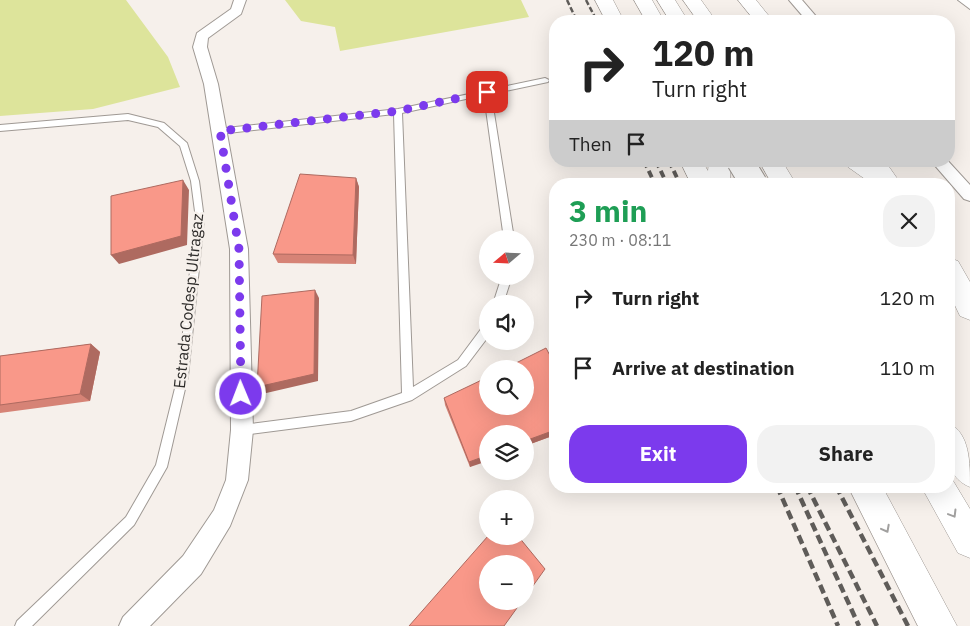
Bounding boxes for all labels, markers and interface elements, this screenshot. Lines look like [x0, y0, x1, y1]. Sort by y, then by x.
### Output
text: 120 m [652, 30, 755, 76]
icon: right [569, 35, 634, 100]
pin [466, 71, 508, 113]
text: Turn right [652, 74, 747, 103]
icon: arrive [473, 78, 501, 106]
icon: arrive [622, 130, 650, 158]
text: Then [569, 132, 612, 156]
text: 3 min [569, 191, 647, 230]
button: close [883, 195, 935, 247]
street label: Estrada Codesp Ultragaz [169, 213, 207, 389]
north arrow [479, 230, 534, 285]
map controls [479, 230, 534, 610]
text: 230 m · 08:11 [569, 230, 671, 250]
icon: right [569, 284, 597, 312]
text: Turn right [612, 286, 699, 310]
text: 120 m [880, 286, 935, 310]
button: sound [479, 295, 534, 350]
icon: arrive [569, 354, 597, 382]
text: Arrive at destination [612, 356, 795, 380]
text: 110 m [880, 356, 935, 380]
button: search [479, 360, 534, 415]
position arrow [214, 367, 266, 419]
button: layers [479, 425, 534, 480]
button: Exit [569, 425, 747, 483]
button: Share [757, 425, 935, 483]
button: + [479, 490, 534, 545]
one-way arrow [947, 508, 957, 517]
one-way arrow [880, 524, 890, 533]
button: − [479, 555, 534, 610]

